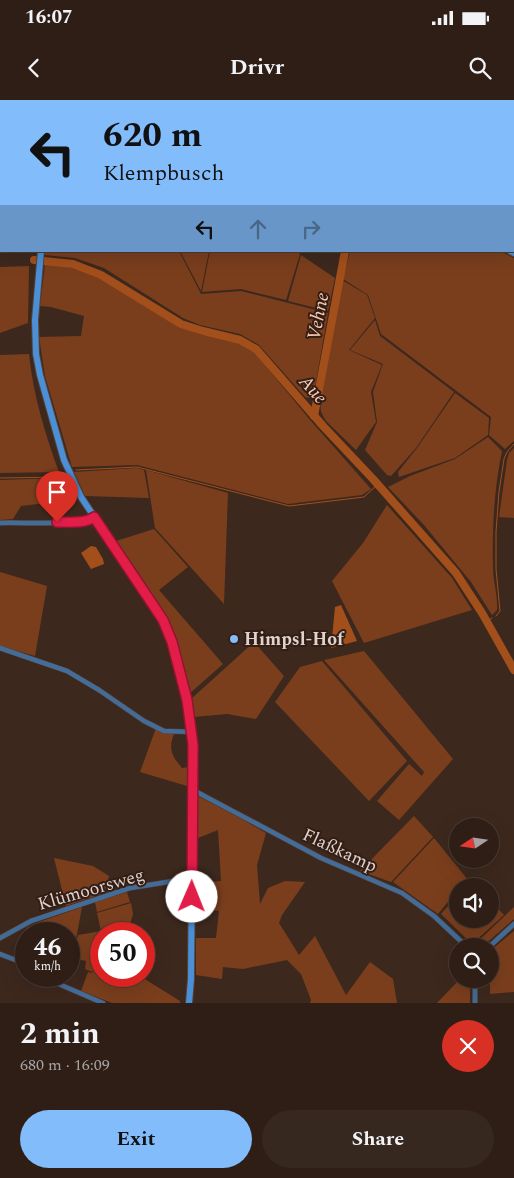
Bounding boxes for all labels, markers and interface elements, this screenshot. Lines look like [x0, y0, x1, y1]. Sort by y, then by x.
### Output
text: 16:07 [25, 3, 73, 32]
text: Drivr [230, 51, 284, 84]
icon: back [20, 54, 48, 82]
icon: search [466, 54, 494, 82]
text: 620 m [103, 109, 202, 162]
icon: left [20, 120, 85, 185]
text: Klempbusch [103, 157, 224, 190]
icon: left [191, 215, 219, 243]
icon: ahead [244, 215, 272, 243]
icon: right [297, 215, 325, 243]
water label: Vehne [300, 290, 337, 343]
water label: Aue [291, 368, 334, 411]
pin [36, 471, 78, 522]
icon: arrive [43, 478, 71, 506]
place label: Himpsl-Hof [244, 626, 345, 653]
marker: Himpsl-Hof [228, 633, 240, 645]
north arrow [449, 818, 499, 868]
map controls [449, 818, 499, 988]
street label: Flaßkamp [298, 821, 382, 880]
street label: Klümoorsweg [35, 861, 148, 918]
position arrow [165, 870, 217, 922]
button: sound [449, 878, 499, 928]
speed limit sign: 50 [90, 922, 155, 987]
text: 46 [33, 929, 62, 967]
button: search [449, 938, 499, 988]
text: km/h [34, 957, 61, 976]
text: 2 min [20, 1011, 100, 1057]
button: close [442, 1020, 494, 1072]
text: 680 m · 16:09 [20, 1053, 110, 1077]
button: Exit [20, 1110, 252, 1168]
button: Share [262, 1110, 494, 1168]

